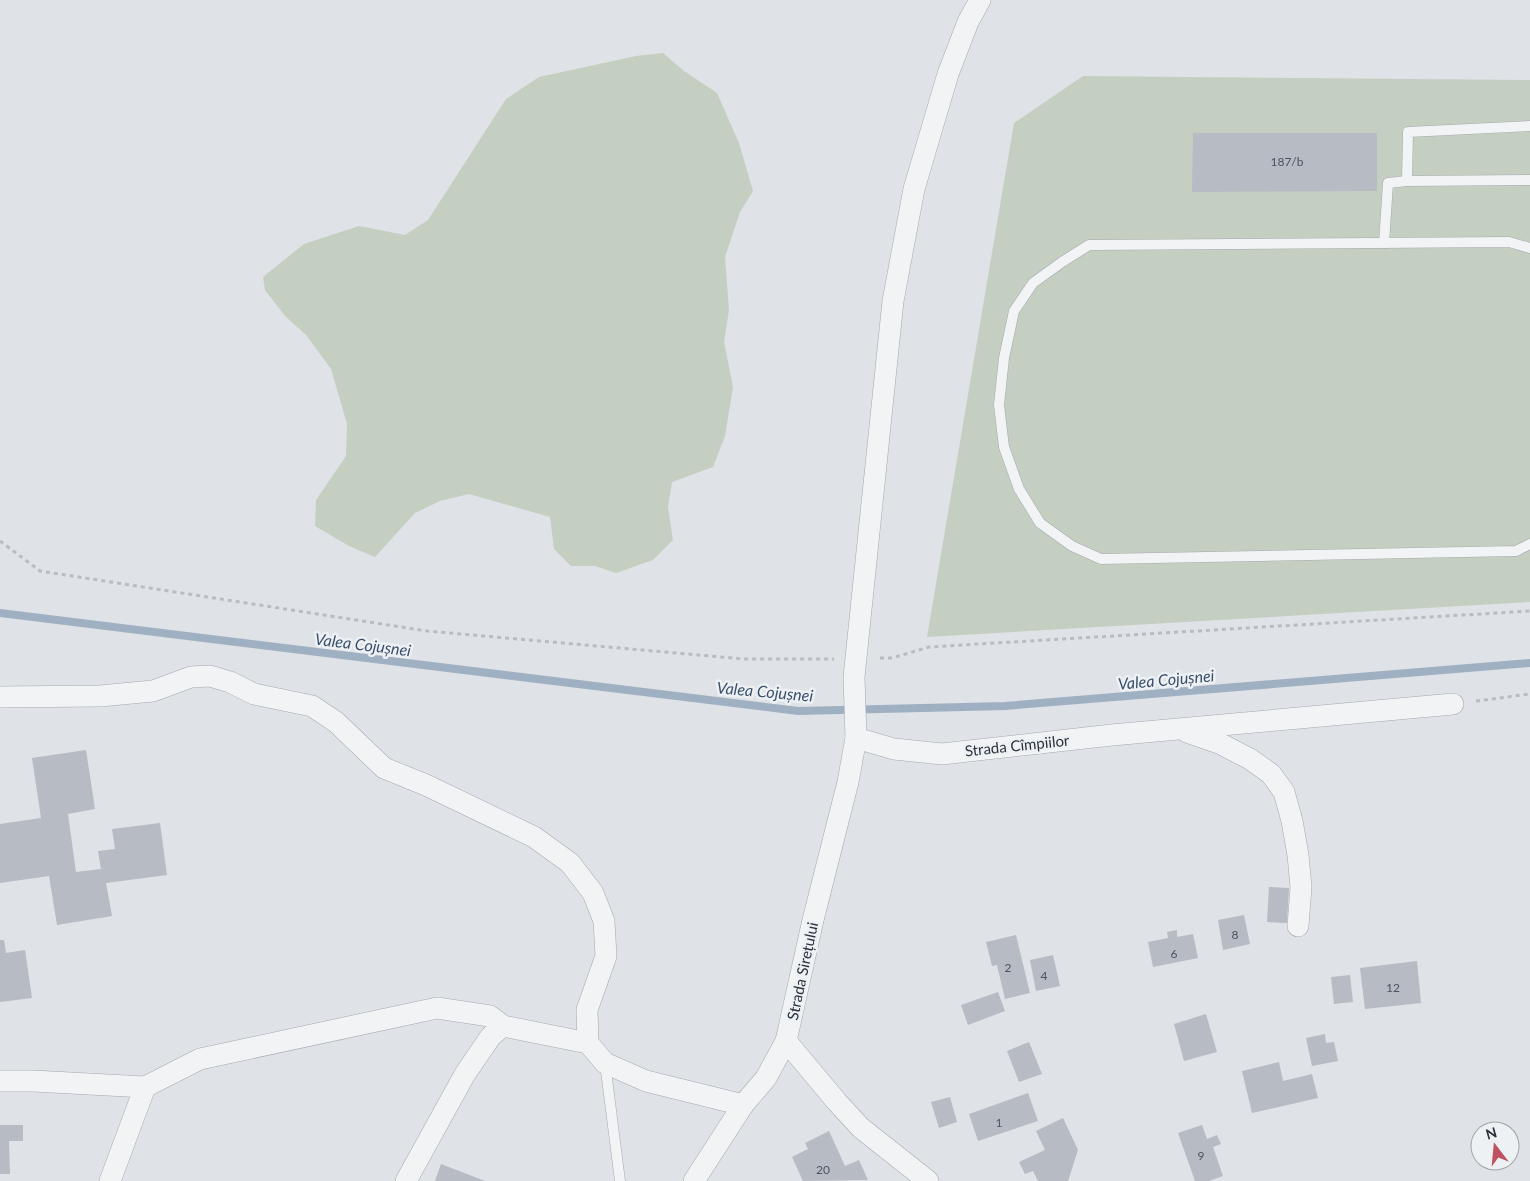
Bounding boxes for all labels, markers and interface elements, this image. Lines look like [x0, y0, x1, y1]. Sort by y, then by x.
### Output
house number: 187/b [1270, 154, 1304, 169]
water label: Valea Cojușnei [314, 629, 412, 659]
water label: Valea Cojușnei [1117, 665, 1215, 693]
water label: Valea Cojușnei [716, 677, 814, 705]
street label: Strada Cîmpiilor [964, 731, 1071, 759]
street label: Strada Sirețului [783, 920, 821, 1022]
house number: 8 [1232, 927, 1239, 942]
house number: 6 [1171, 946, 1178, 961]
house number: 2 [1005, 960, 1012, 975]
house number: 4 [1041, 968, 1048, 983]
house number: 12 [1386, 980, 1400, 995]
house number: 1 [996, 1115, 1003, 1130]
north arrow [1470, 1121, 1520, 1171]
text: N [1484, 1123, 1499, 1143]
house number: 9 [1198, 1148, 1205, 1163]
house number: 20 [816, 1162, 830, 1177]

